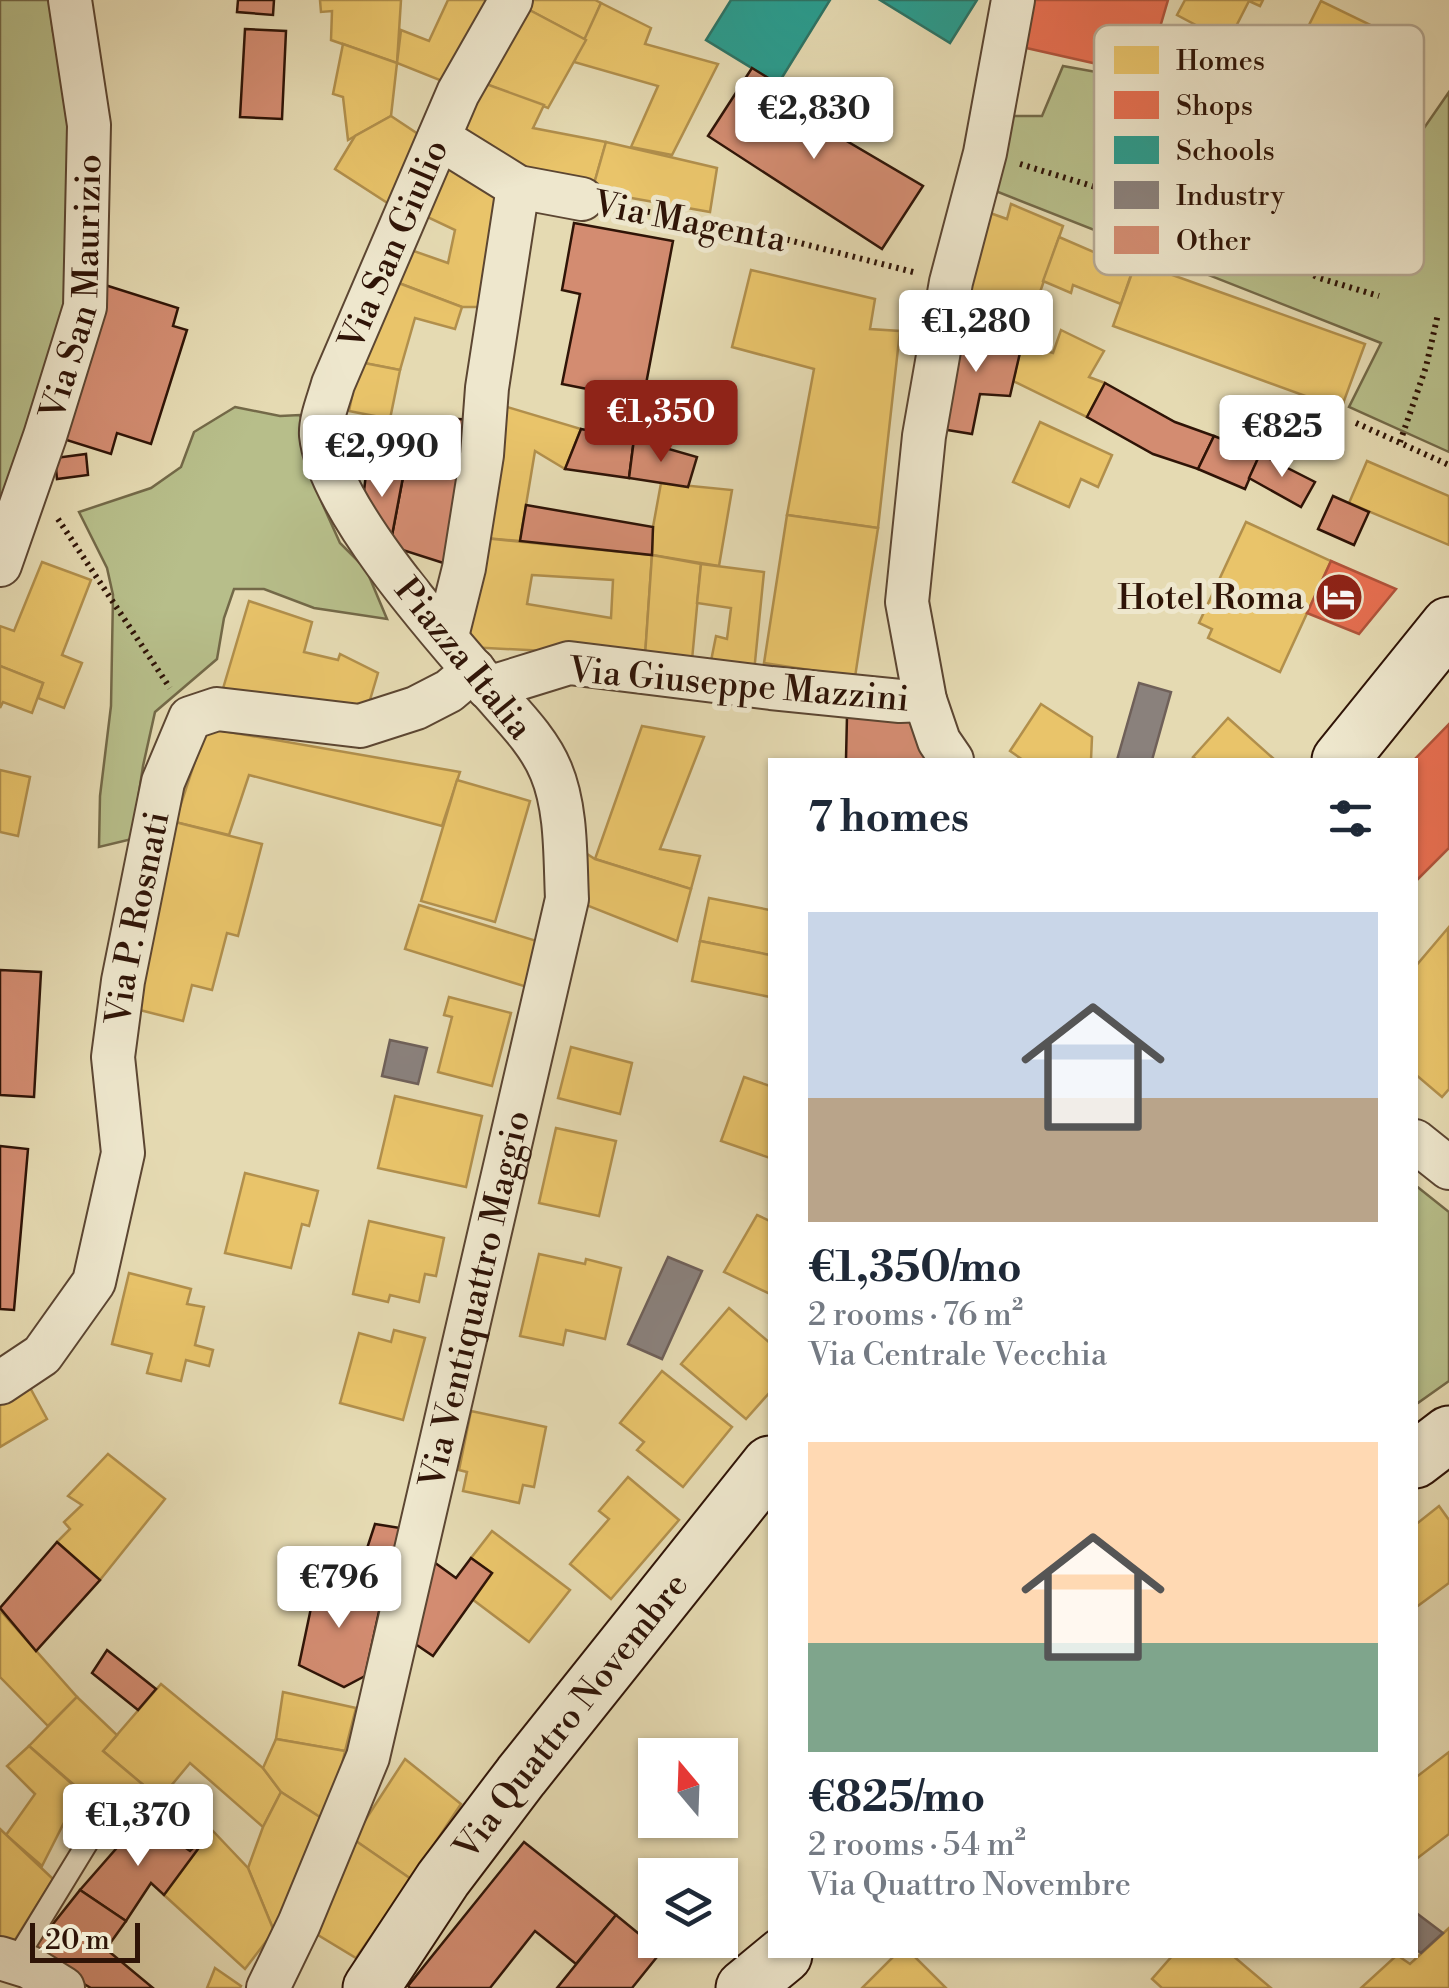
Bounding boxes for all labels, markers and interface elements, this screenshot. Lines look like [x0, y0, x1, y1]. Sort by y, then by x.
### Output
legend [1094, 25, 1424, 275]
text: Homes [1176, 44, 1265, 79]
pin: €2,830 [733, 77, 895, 162]
text: €2,830 [757, 89, 871, 129]
text: Shops [1176, 89, 1253, 124]
street label: Via San Giulio [330, 133, 458, 357]
text: Schools [1176, 134, 1275, 169]
street label: Via San Maurizio [31, 154, 111, 426]
text: Industry [1176, 179, 1285, 214]
street label: Via Magenta [589, 183, 790, 262]
text: Other [1176, 224, 1251, 259]
pin: €1,280 [895, 290, 1057, 375]
text: €1,280 [921, 302, 1031, 342]
pin: €1,350 [580, 380, 742, 465]
text: €1,350 [607, 392, 715, 432]
pin: €825 [1223, 395, 1341, 480]
text: €825 [1241, 407, 1323, 447]
pin: €2,990 [301, 415, 463, 500]
text: €2,990 [325, 427, 439, 467]
street label: Piazza Italia [385, 570, 541, 749]
hotel icon: Hotel Roma [1313, 571, 1365, 623]
place label: Hotel Roma [1117, 577, 1304, 620]
street label: Via Giuseppe Mazzini [566, 649, 911, 722]
icon: filters [1323, 791, 1378, 846]
text: 7 homes [808, 792, 969, 845]
street label: Via P. Rosnati [97, 808, 180, 1028]
icon: home [1003, 977, 1183, 1157]
street label: Via Ventiquattro Maggio [411, 1106, 540, 1493]
text: €1,350/mo [808, 1242, 1022, 1295]
text: 2 rooms · 76 m² [808, 1295, 1023, 1335]
text: Via Centrale Vecchia [808, 1335, 1107, 1375]
icon: home [1003, 1507, 1183, 1687]
pin: €796 [280, 1546, 398, 1631]
text: €796 [299, 1558, 379, 1598]
street label: Via Quattro Novembre [445, 1564, 698, 1869]
north arrow [638, 1738, 738, 1838]
map controls [638, 1738, 738, 1958]
text: €825/mo [808, 1772, 985, 1825]
pin: €1,370 [57, 1784, 219, 1869]
text: €1,370 [85, 1796, 191, 1836]
text: 2 rooms · 54 m² [808, 1825, 1026, 1865]
button: layers [638, 1858, 738, 1958]
text: Via Quattro Novembre [808, 1865, 1131, 1905]
scale bar [30, 1918, 140, 1962]
text: 20 m [45, 1923, 110, 1958]

